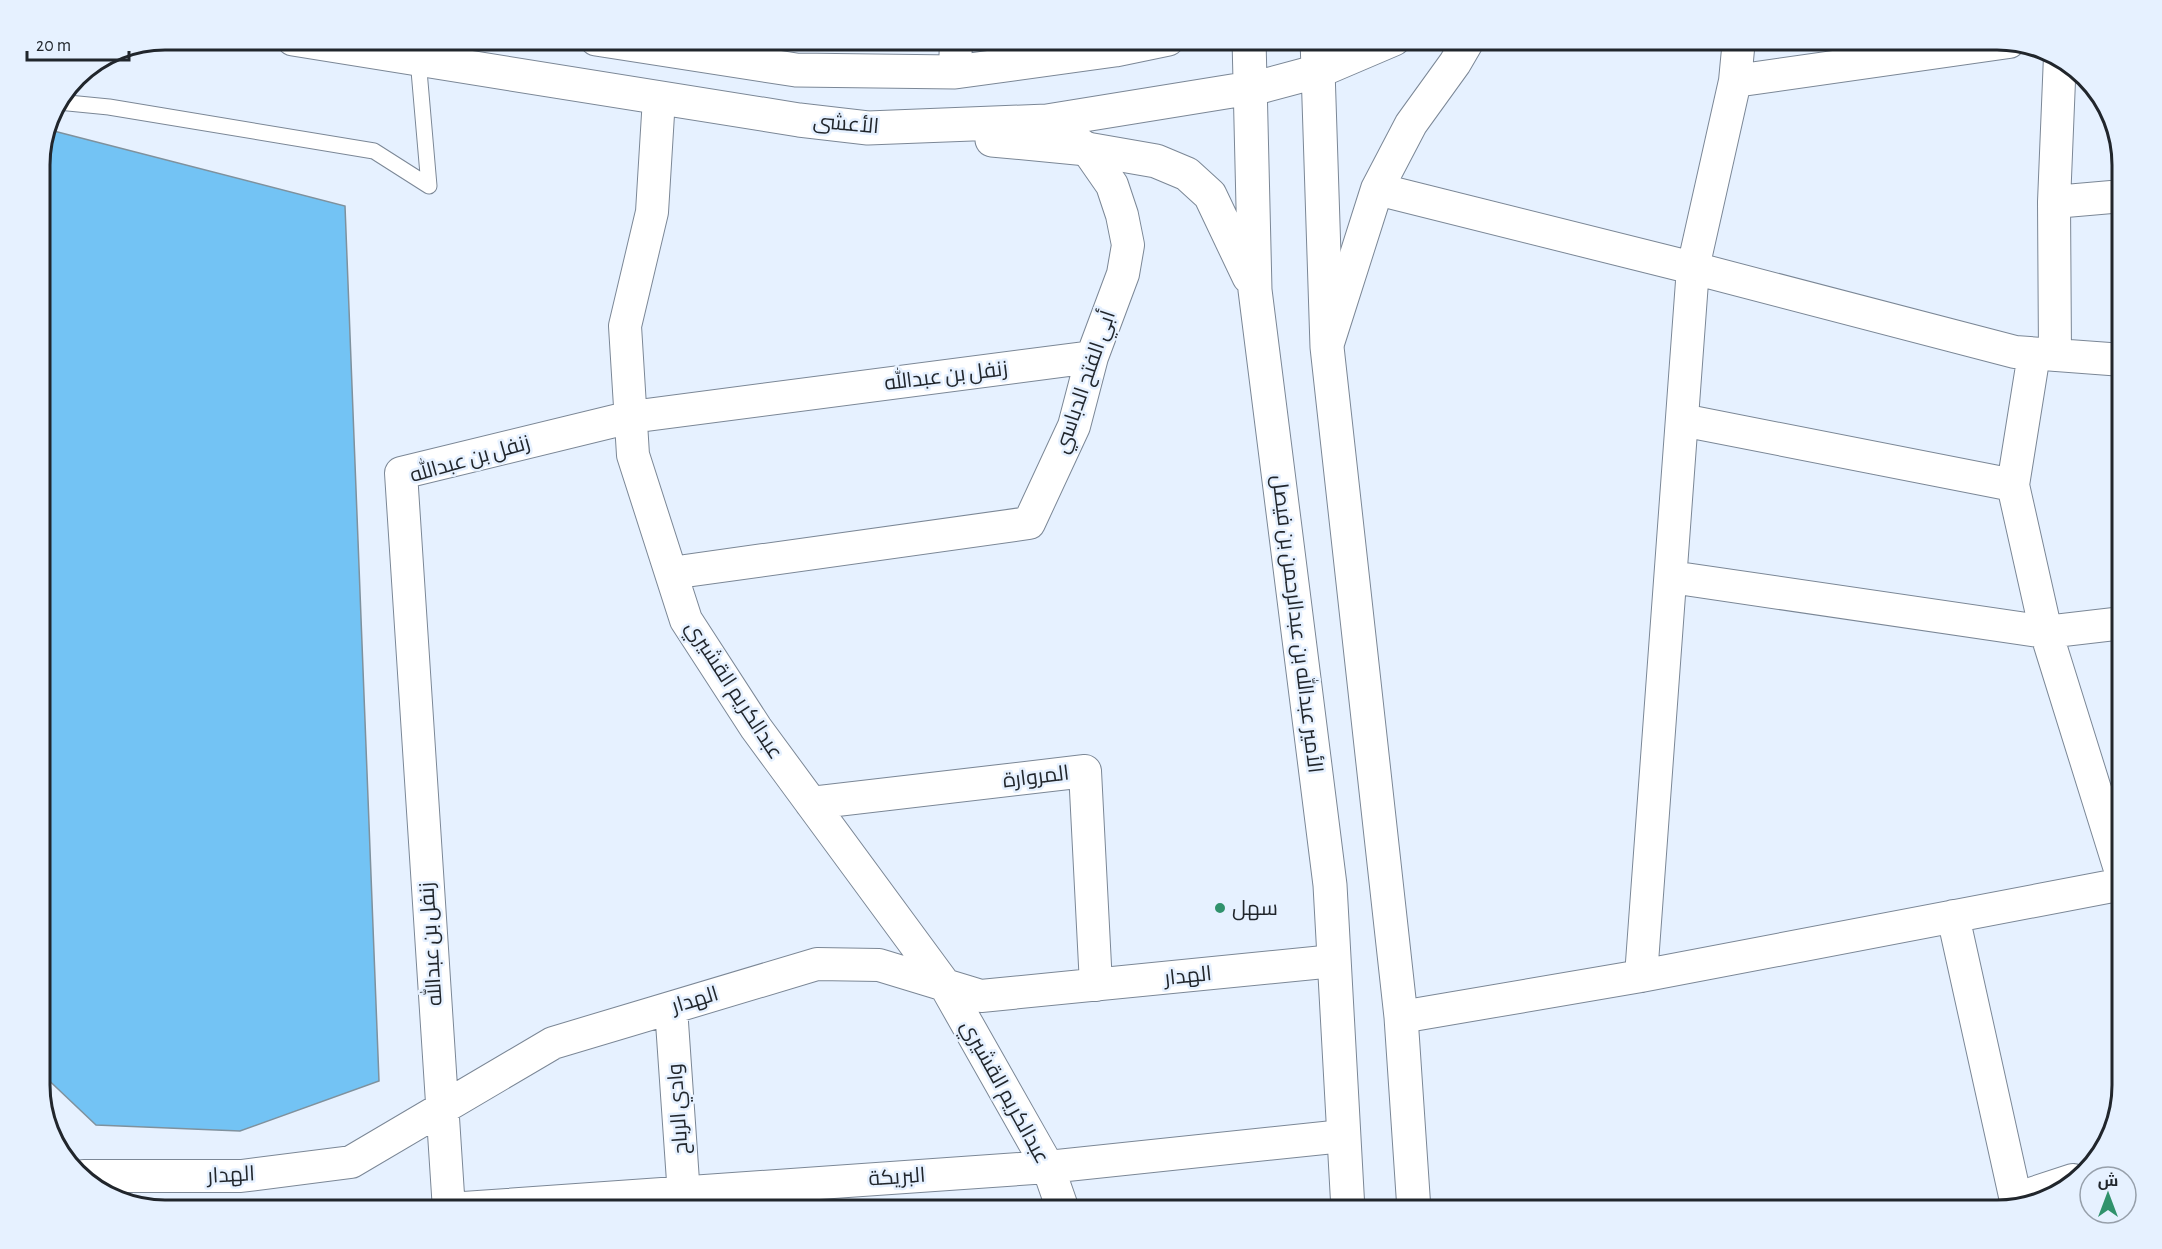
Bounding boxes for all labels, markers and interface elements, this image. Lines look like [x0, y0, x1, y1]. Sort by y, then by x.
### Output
scale bar [27, 24, 129, 62]
text: 20 m [36, 37, 71, 55]
street label: الأعشى [812, 111, 880, 139]
street label: أبي الفتح الدباسي [1048, 307, 1124, 458]
street label: زنفل بن عبدالله [883, 354, 1009, 396]
street label: زنفل بن عبدالله [406, 428, 533, 488]
street label: الأمير عبدالله بن عبدالرحمن بن فيصل [1266, 473, 1330, 775]
street label: عبدالكريم القشيري [677, 617, 786, 766]
street label: المروارة [1002, 763, 1071, 792]
street label: زنفل بن عبدالله [412, 881, 448, 1007]
place label: سهل [1232, 898, 1278, 921]
marker: سهل [1213, 901, 1227, 915]
street label: الهدار [1162, 963, 1213, 991]
street label: الهدار [668, 983, 721, 1019]
street label: عبدالكريم القشيري [953, 1017, 1053, 1170]
street label: وادي الرباح [664, 1062, 697, 1155]
street label: الهدار [206, 1163, 255, 1189]
street label: البريكة [868, 1165, 926, 1190]
north arrow [2078, 1165, 2138, 1225]
text: ش [2098, 1172, 2118, 1190]

